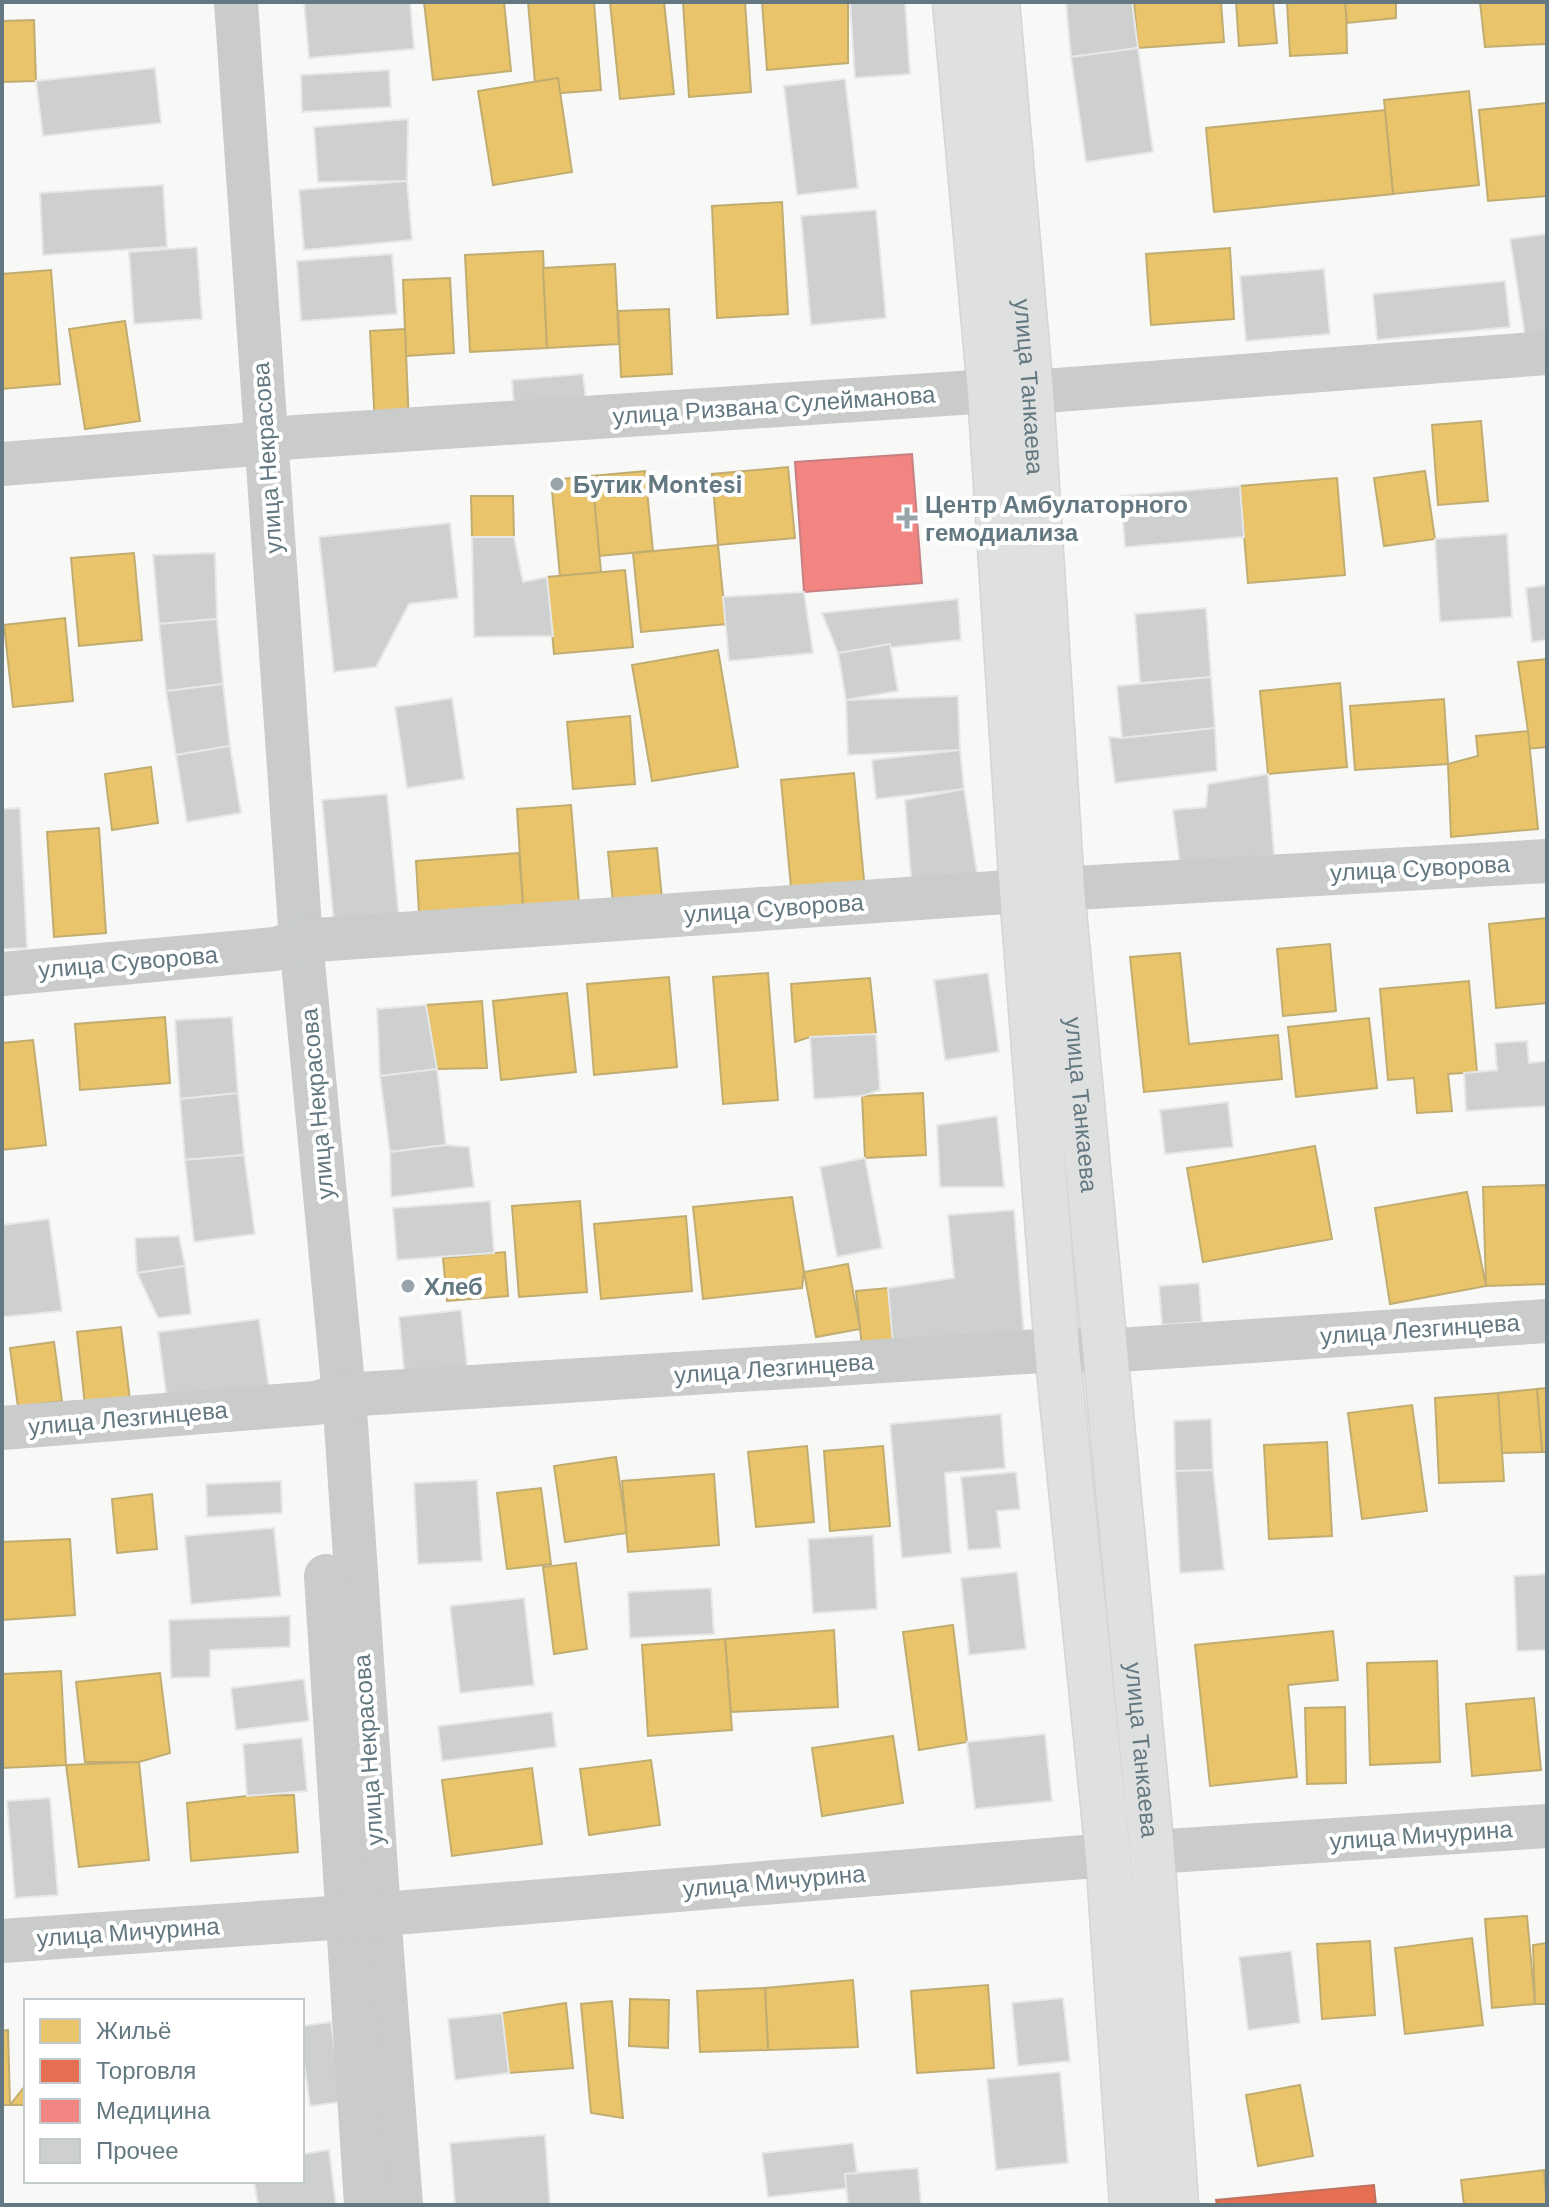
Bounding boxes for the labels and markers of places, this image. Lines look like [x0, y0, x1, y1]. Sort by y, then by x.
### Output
place label: Бутик Montesi [573, 469, 742, 500]
marker: Бутик Montesi [548, 475, 566, 493]
place label: Центр Амбулаторного гемодиализа [925, 489, 1188, 548]
marker: Центр Амбулаторного гемодиализа [896, 507, 918, 529]
place label: Хлеб [424, 1271, 483, 1302]
marker: Хлеб [399, 1277, 417, 1295]

